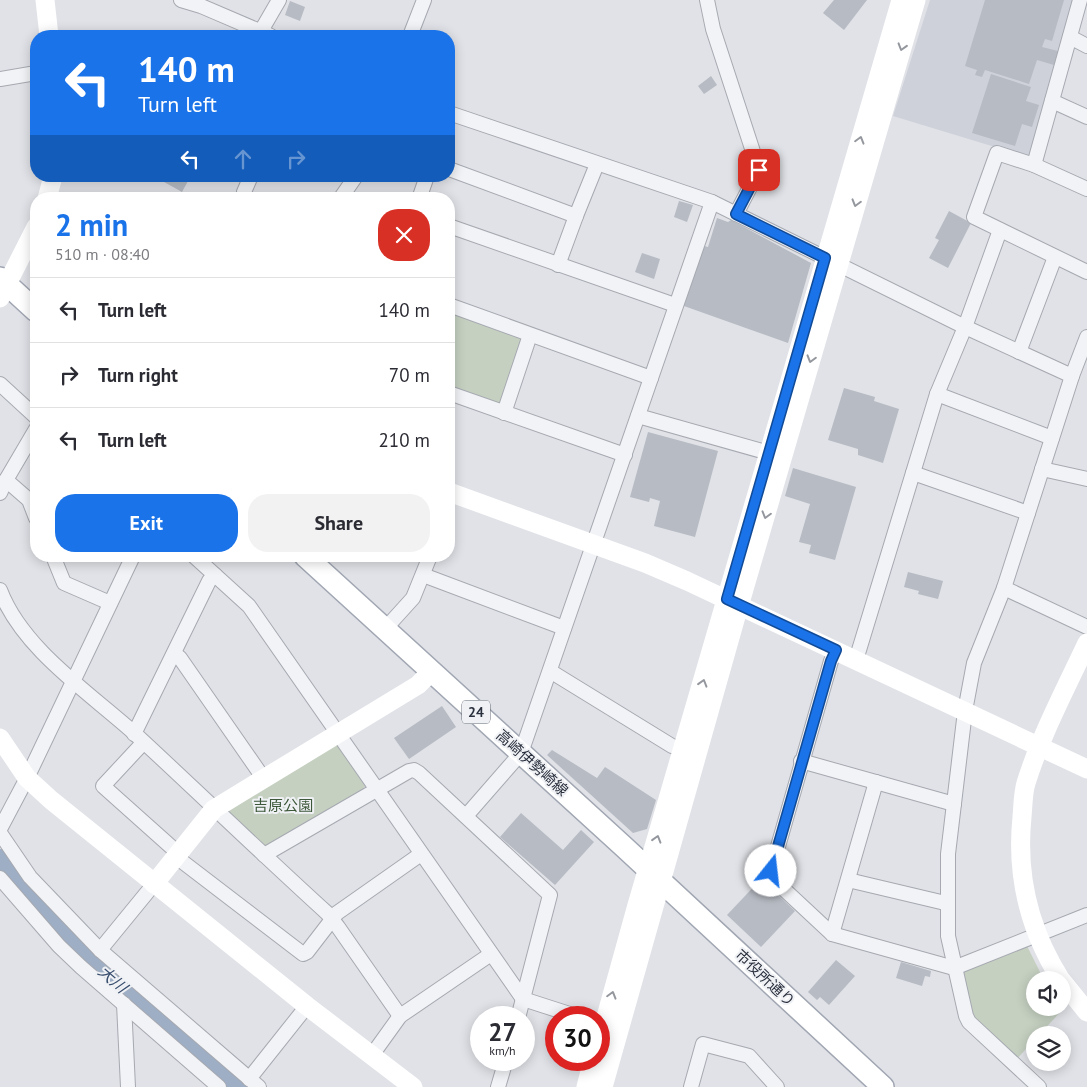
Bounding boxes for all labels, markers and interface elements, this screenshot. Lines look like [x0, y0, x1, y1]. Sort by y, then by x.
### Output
one-way arrow [897, 42, 907, 50]
text: 140 m [138, 46, 235, 92]
icon: left [55, 50, 120, 115]
text: Turn left [138, 90, 217, 118]
one-way arrow [854, 137, 864, 145]
icon: left [176, 145, 204, 173]
icon: ahead [229, 145, 257, 173]
icon: right [282, 145, 310, 173]
pin [738, 149, 780, 191]
icon: arrive [745, 156, 773, 184]
one-way arrow [851, 198, 861, 206]
text: 2 min [55, 205, 128, 244]
button: close [378, 209, 430, 261]
text: 510 m · 08:40 [55, 244, 150, 264]
icon: left [55, 296, 83, 324]
text: Turn left [98, 298, 167, 322]
text: 140 m [378, 298, 430, 322]
one-way arrow [806, 354, 816, 362]
icon: right [55, 361, 83, 389]
text: Turn right [98, 363, 178, 387]
text: 70 m [389, 363, 430, 387]
icon: left [55, 426, 83, 454]
text: Turn left [98, 428, 167, 452]
text: 210 m [378, 428, 430, 452]
button: Exit [55, 494, 238, 552]
button: Share [248, 494, 430, 552]
one-way arrow [761, 510, 771, 518]
one-way arrow [697, 679, 707, 687]
road number: 24 [462, 700, 490, 724]
street label: 高崎伊勢崎線 [493, 725, 572, 800]
park label: 吉原公園 [253, 796, 313, 815]
one-way arrow [651, 835, 661, 843]
position arrow [744, 844, 796, 896]
street label: 市役所通り [731, 945, 799, 1010]
water label: 大川 [94, 961, 133, 998]
map controls [1026, 971, 1071, 1071]
button: sound [1026, 971, 1071, 1016]
one-way arrow [606, 990, 617, 999]
speed limit sign: 30 [545, 1006, 610, 1071]
text: 27 [488, 1016, 517, 1048]
button: layers [1026, 1026, 1071, 1071]
text: km/h [489, 1043, 516, 1058]

